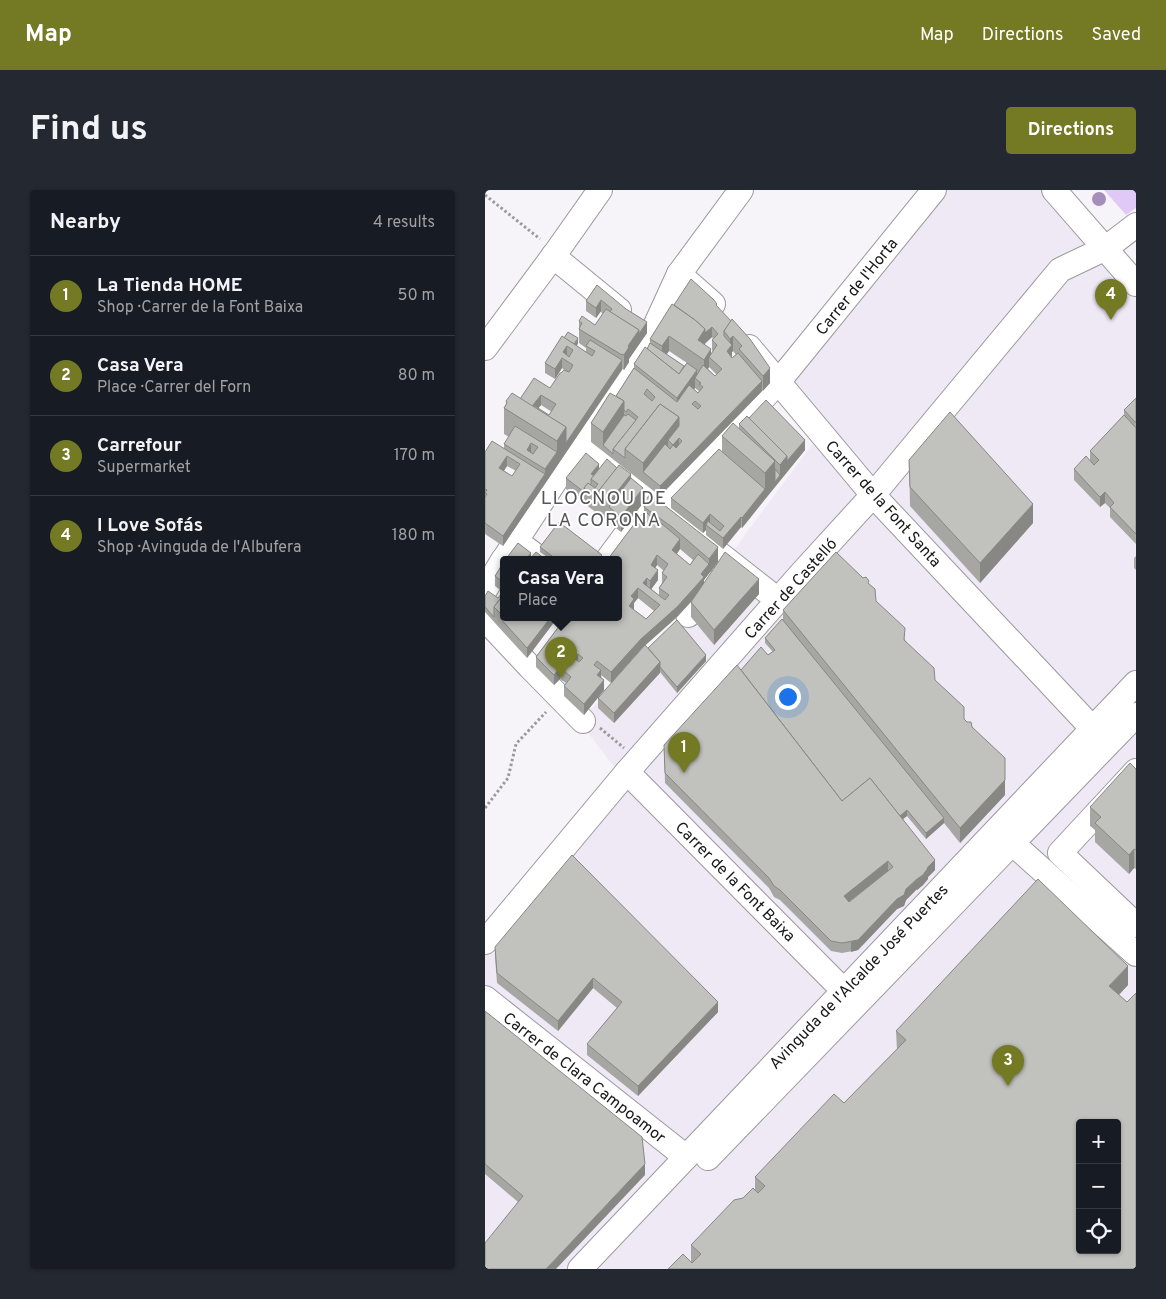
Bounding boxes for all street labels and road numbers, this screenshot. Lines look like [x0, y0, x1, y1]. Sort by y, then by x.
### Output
street label: Carrer de l'Horta [812, 235, 903, 340]
street label: Carrer de la Font Santa [820, 437, 945, 572]
street label: Carrer de Castelló [741, 535, 842, 644]
street label: Carrer de la Font Baixa [670, 818, 799, 947]
street label: Avinguda de l'Alcalde José Puertes [766, 881, 953, 1074]
street label: Carrer de Clara Campoamor [498, 1009, 669, 1148]

